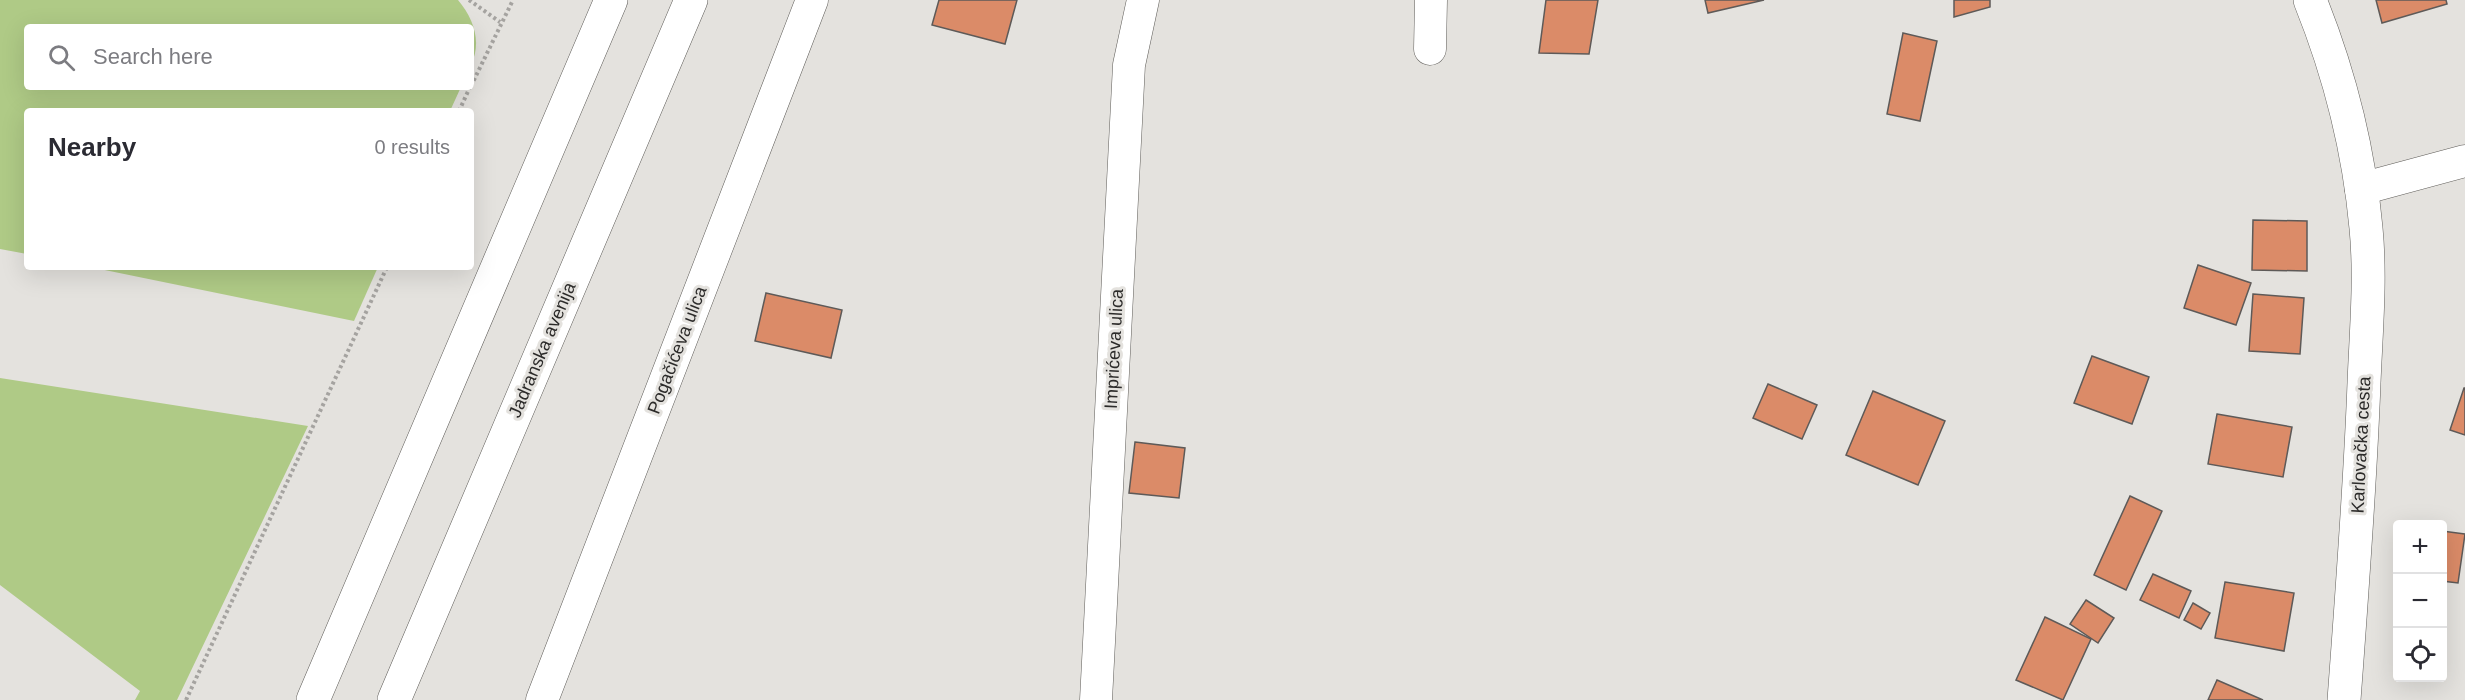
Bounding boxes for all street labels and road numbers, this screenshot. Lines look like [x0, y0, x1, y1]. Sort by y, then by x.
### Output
street label: Jadranska avenija [504, 278, 580, 421]
street label: Pogačićeva ulica [643, 282, 711, 417]
street label: Imprićeva ulica [1101, 288, 1127, 409]
street label: Karlovačka cesta [2347, 375, 2375, 514]

